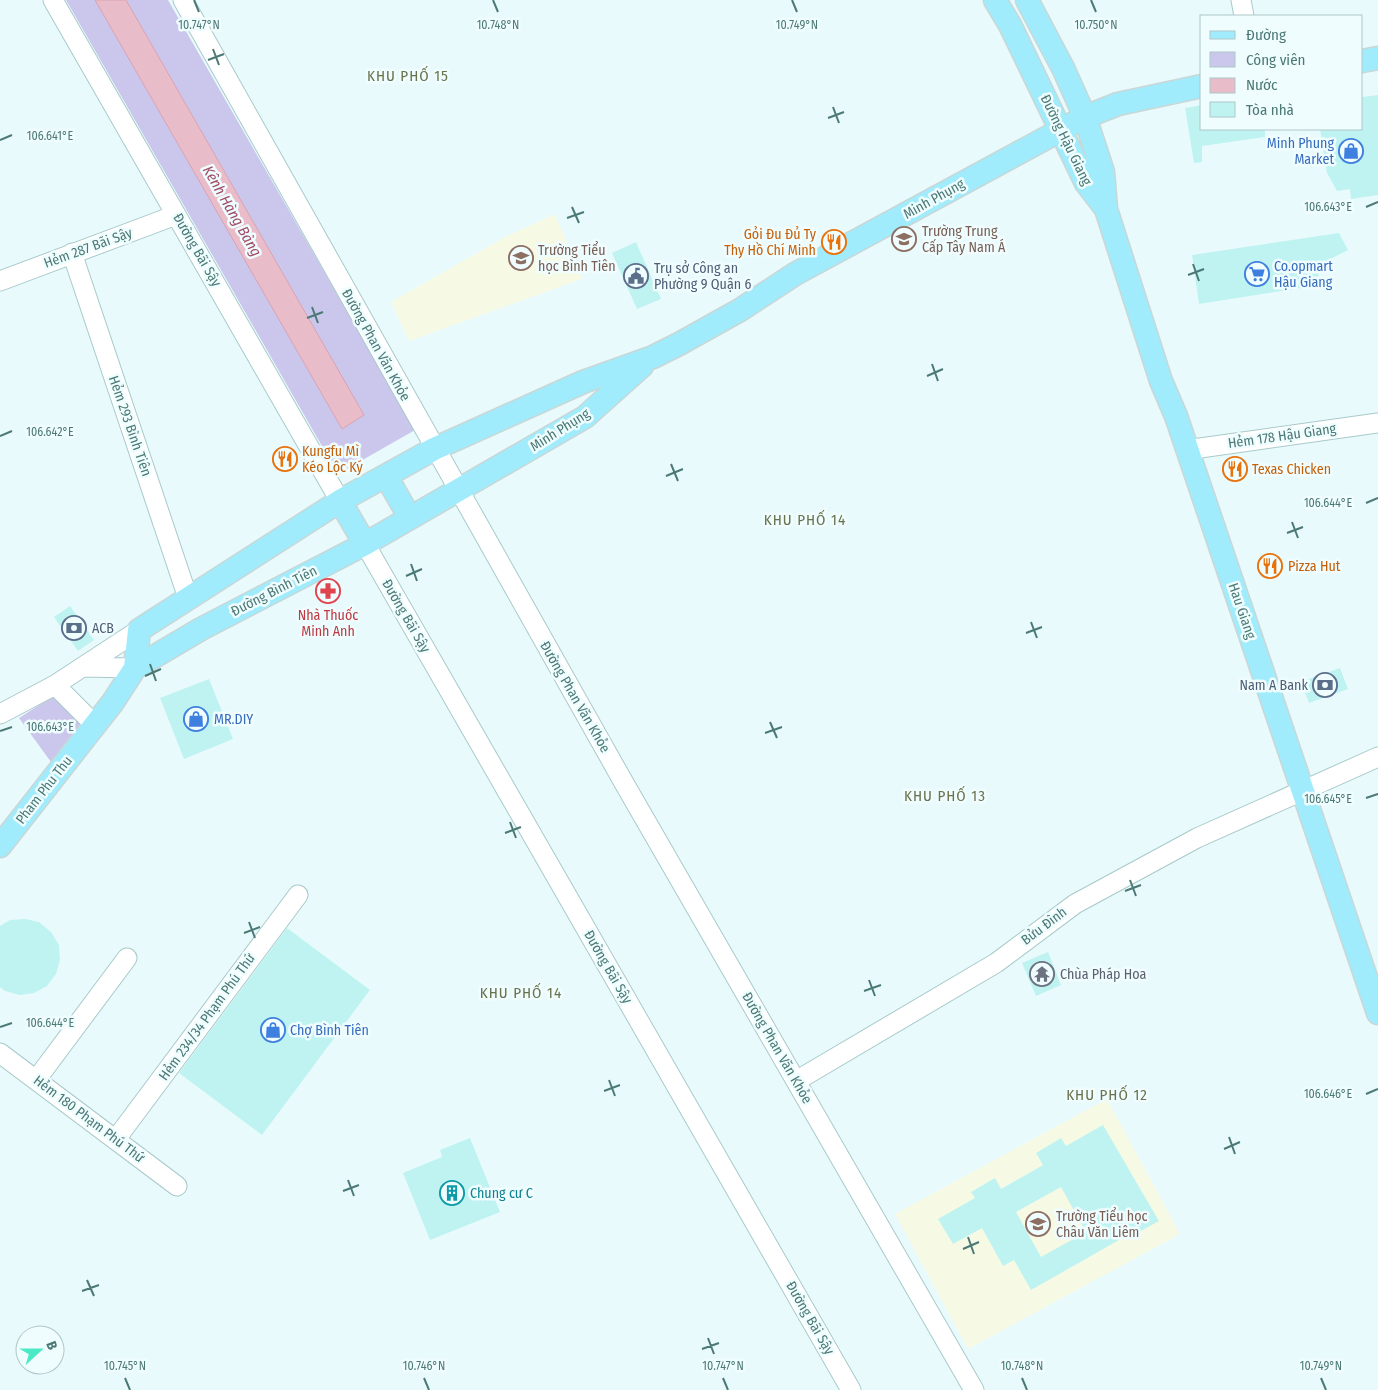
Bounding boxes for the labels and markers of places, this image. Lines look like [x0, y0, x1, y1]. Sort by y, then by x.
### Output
place label: Minh Phung Market [1267, 135, 1334, 168]
shop icon: Minh Phung Market [1338, 138, 1364, 164]
place label: Trường Trung Cấp Tây Nam Á [922, 223, 1006, 256]
place label: Gỏi Đu Đủ Ty Thy Hồ Chí Minh [724, 226, 817, 259]
school or university icon: Trường Trung Cấp Tây Nam Á [891, 226, 917, 252]
restaurant icon: Gỏi Đu Đủ Ty Thy Hồ Chí Minh [821, 229, 847, 255]
place label: Trường Tiểu học Bình Tiên [538, 241, 616, 275]
school or university icon: Trường Tiểu học Bình Tiên [508, 245, 534, 271]
place label: Co.opmart Hậu Giang [1274, 258, 1333, 291]
place label: Trụ sở Công an Phường 9 Quận 6 [654, 260, 751, 293]
supermarket icon: Co.opmart Hậu Giang [1244, 261, 1270, 287]
public building icon: Trụ sở Công an Phường 9 Quận 6 [623, 263, 649, 289]
place label: Kungfu Mì Kéo Lộc Ký [302, 443, 364, 476]
restaurant icon: Kungfu Mì Kéo Lộc Ký [272, 446, 298, 472]
restaurant icon: Texas Chicken [1222, 456, 1248, 482]
place label: Texas Chicken [1252, 461, 1331, 478]
restaurant icon: Pizza Hut [1257, 553, 1283, 579]
place label: Pizza Hut [1288, 558, 1341, 575]
pharmacy icon: Nhà Thuốc Minh Anh [315, 578, 341, 604]
place label: Nhà Thuốc Minh Anh [298, 606, 358, 640]
bank icon: ACB [61, 615, 87, 641]
place label: ACB [92, 620, 114, 637]
bank icon: Nam A Bank [1312, 672, 1338, 698]
place label: Nam A Bank [1240, 677, 1308, 694]
shop icon: MR.DIY [183, 706, 209, 732]
place label: MR.DIY [214, 711, 253, 728]
temple icon: Chùa Pháp Hoa [1029, 961, 1055, 987]
place label: Chùa Pháp Hoa [1060, 966, 1147, 983]
shop icon: Chợ Bình Tiên [260, 1017, 286, 1043]
place label: Chợ Bình Tiên [290, 1022, 369, 1039]
building icon: Chung cư C [439, 1180, 465, 1206]
place label: Chung cư C [470, 1185, 533, 1202]
place label: Trường Tiểu học Châu Văn Liêm [1056, 1207, 1148, 1241]
school or university icon: Trường Tiểu học Châu Văn Liêm [1025, 1211, 1051, 1237]

